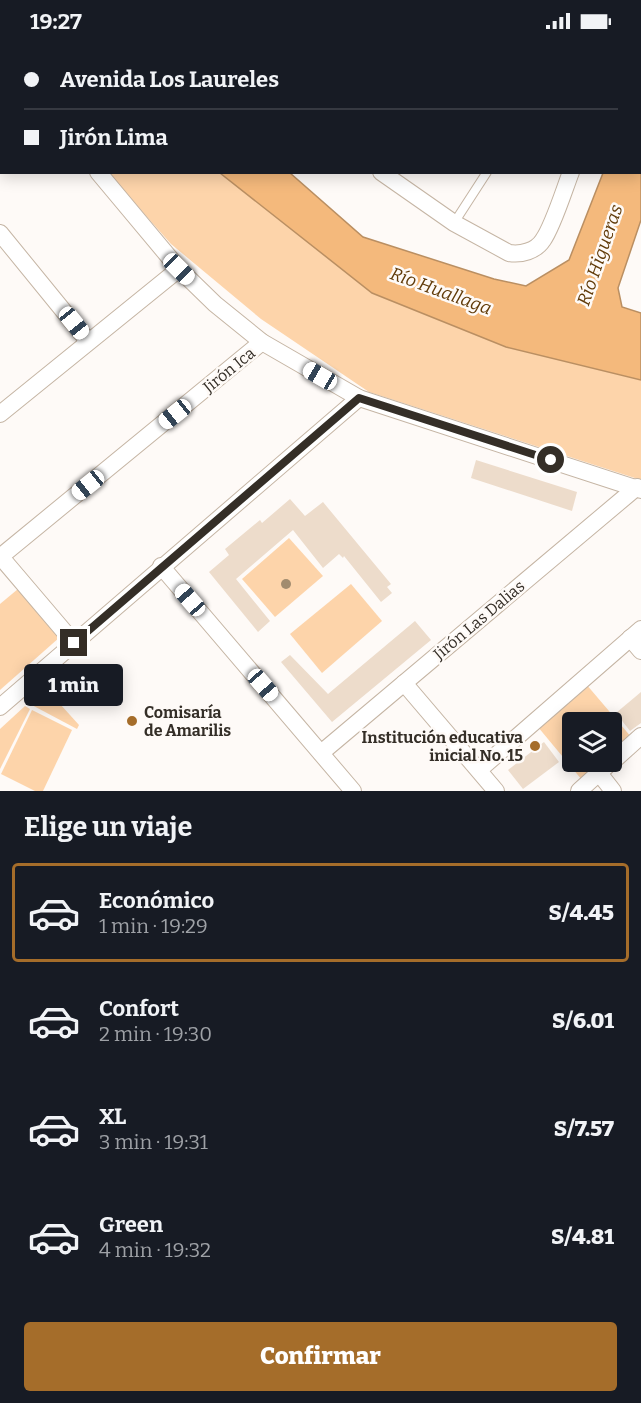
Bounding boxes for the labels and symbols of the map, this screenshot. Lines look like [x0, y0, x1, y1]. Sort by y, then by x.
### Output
water label: Río Higueras [572, 201, 628, 308]
car [160, 250, 198, 288]
water label: Río Huallaga [387, 262, 495, 320]
car [56, 303, 92, 343]
street label: Jirón Ica [198, 343, 259, 397]
car [300, 359, 340, 393]
car [155, 396, 195, 432]
route start [537, 446, 564, 473]
car [68, 467, 108, 503]
street label: Jirón Las Dalias [429, 576, 528, 664]
car [171, 581, 209, 619]
route end [60, 629, 87, 656]
callout: 1 min [25, 664, 124, 706]
car [244, 666, 282, 704]
place label: Comisaría de Amarilis [144, 703, 231, 740]
marker: Comisaría de Amarilis [125, 714, 139, 728]
place label: Institución educativa inicial No. 15 [362, 728, 523, 765]
marker: Institución educativa inicial No. 15 [528, 739, 542, 753]

